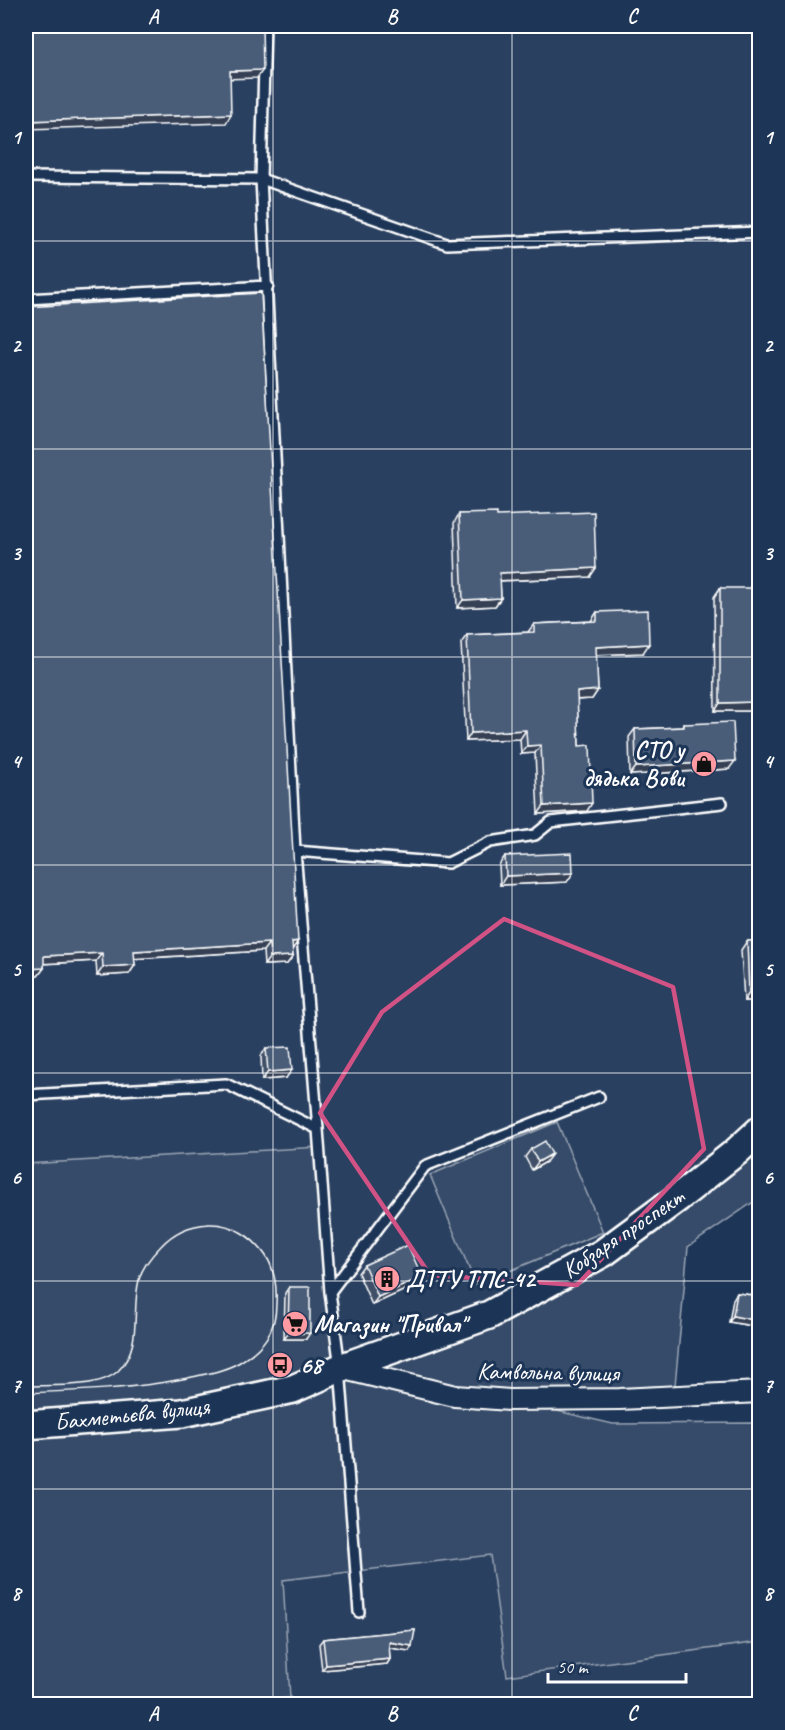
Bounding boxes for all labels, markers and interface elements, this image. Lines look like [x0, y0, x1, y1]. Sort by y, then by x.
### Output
text: A [148, 4, 160, 29]
text: B [387, 4, 399, 29]
text: C [627, 4, 639, 29]
text: 1 [12, 125, 23, 150]
text: 1 [764, 125, 775, 150]
text: 2 [12, 333, 23, 358]
text: 2 [764, 333, 775, 358]
text: 3 [12, 541, 23, 566]
text: 3 [764, 541, 775, 566]
place label: СТО у дядька Вови [584, 735, 687, 793]
text: 4 [12, 749, 24, 774]
shop icon: СТО у дядька Вови [689, 749, 719, 779]
text: 4 [764, 749, 776, 774]
text: 5 [12, 957, 23, 982]
text: 5 [764, 957, 775, 982]
text: 6 [11, 1165, 22, 1190]
text: 6 [763, 1165, 774, 1190]
street label: Кобзаря проспект [556, 1181, 690, 1285]
building icon: ДТТУ ТПС-42 [372, 1264, 402, 1294]
place label: ДТТУ ТПС-42 [406, 1264, 537, 1294]
supermarket icon: Магазин "Привал" [280, 1309, 310, 1339]
place label: Магазин "Привал" [314, 1309, 471, 1340]
bus stop icon: 68 [265, 1350, 295, 1380]
place label: 68 [300, 1350, 325, 1380]
street label: Камвольна вулиця [477, 1356, 621, 1388]
text: 7 [12, 1373, 23, 1398]
text: 7 [764, 1373, 775, 1398]
street label: Бахметьєва вулиця [53, 1391, 212, 1437]
text: 8 [12, 1581, 24, 1606]
text: 8 [764, 1581, 776, 1606]
scale bar [548, 1646, 686, 1684]
text: 50 m [557, 1656, 590, 1678]
text: A [148, 1701, 160, 1726]
text: B [387, 1701, 399, 1726]
text: C [627, 1701, 639, 1726]

